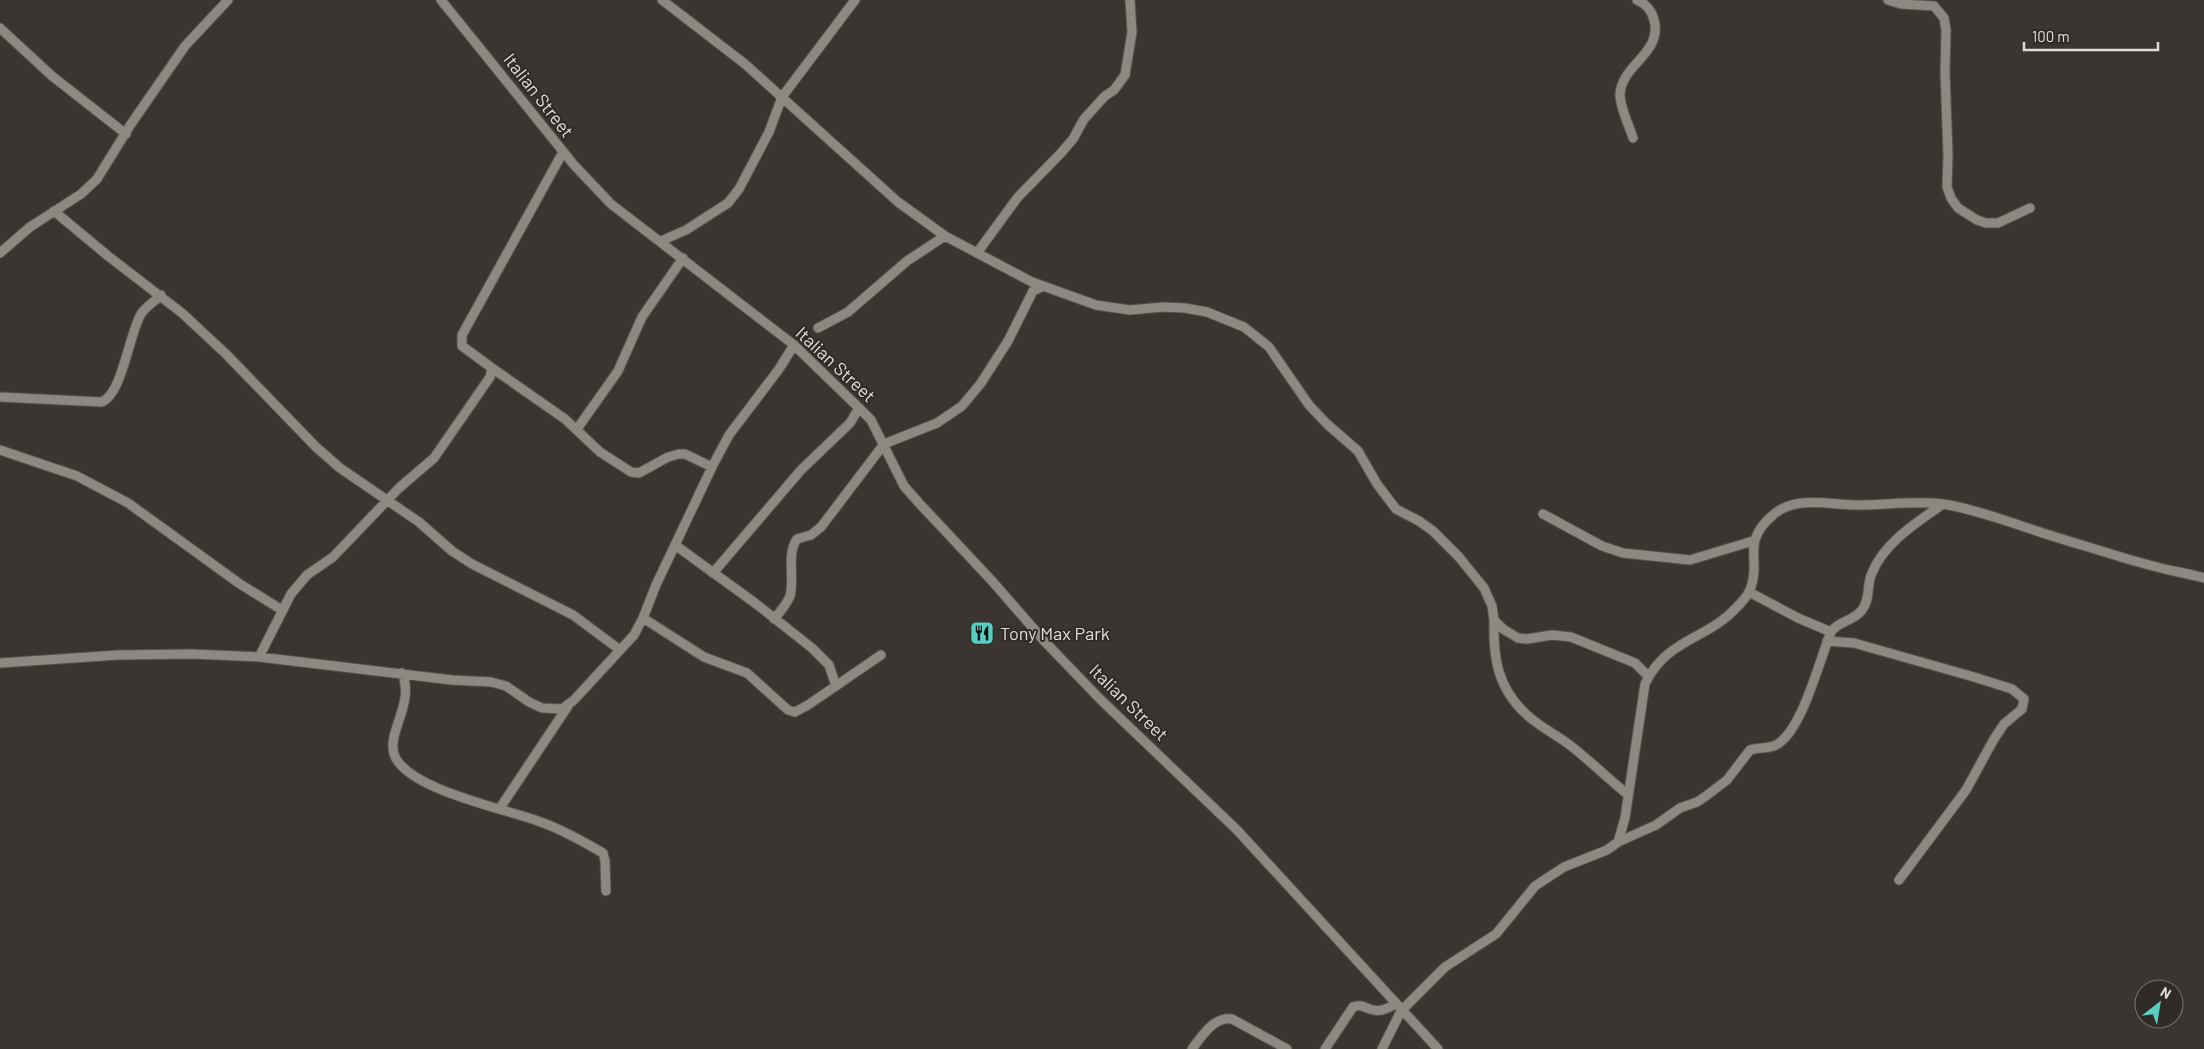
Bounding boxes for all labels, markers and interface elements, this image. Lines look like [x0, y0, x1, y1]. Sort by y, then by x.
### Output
scale bar [2024, 20, 2158, 52]
text: 100 m [2032, 27, 2070, 45]
street label: Italian Street [499, 49, 579, 141]
street label: Italian Street [792, 322, 880, 406]
restaurant icon: Tony Max Park [969, 620, 995, 646]
place label: Tony Max Park [1000, 622, 1110, 644]
street label: Italian Street [1085, 659, 1173, 745]
north arrow [2134, 979, 2184, 1029]
text: N [2158, 983, 2174, 1002]

